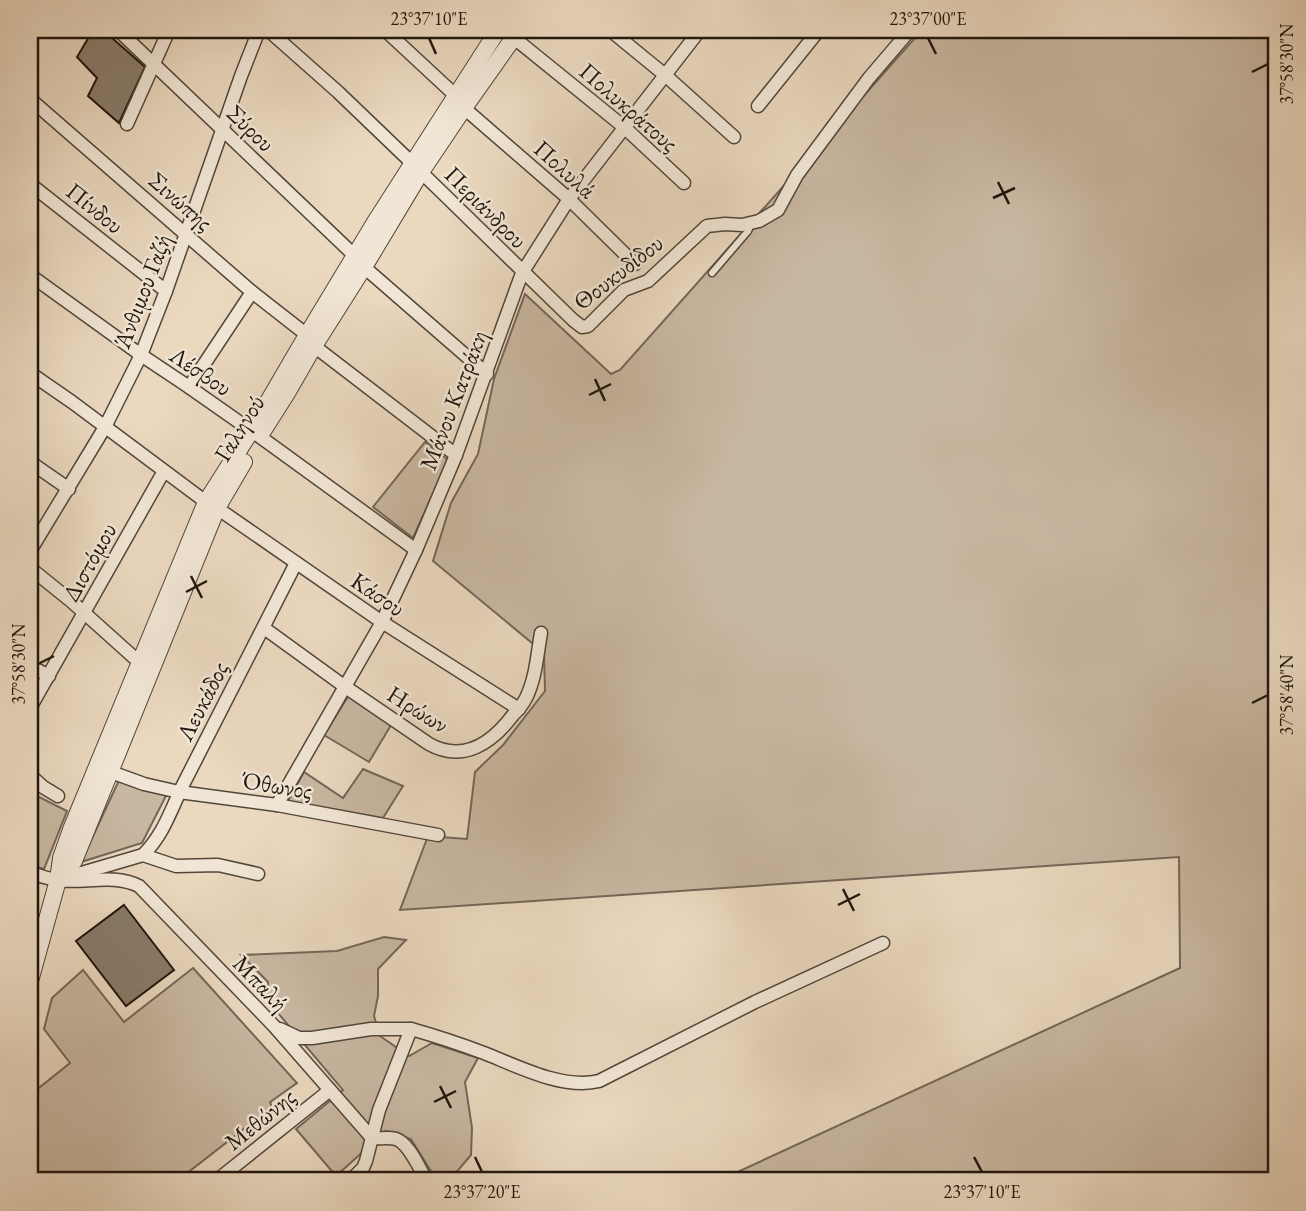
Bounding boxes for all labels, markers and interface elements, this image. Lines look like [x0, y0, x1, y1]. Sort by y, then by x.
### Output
text: 23°37'10"E [391, 7, 467, 30]
text: 23°37'00"E [890, 7, 966, 30]
text: 37°58'30"N [1275, 23, 1298, 104]
street label: Πολυκράτους [573, 55, 685, 159]
street label: Σύρου [220, 98, 282, 158]
street label: Πολυλά [527, 133, 603, 205]
street label: Περιάνδρου [438, 159, 534, 255]
street label: Σινώπης [142, 165, 220, 237]
street label: Πίνδου [60, 175, 130, 241]
street label: Θουκυδίδου [567, 227, 669, 317]
street label: Άνθιμου Γαζή [106, 229, 178, 353]
street label: Μάνου Κατράκη [412, 326, 494, 474]
street label: Λέσβου [163, 338, 238, 403]
street label: Γαληνού [207, 389, 271, 467]
street label: Διστόμου [55, 517, 123, 607]
street label: Κάσου [345, 565, 411, 623]
text: 37°58'30"N [7, 623, 30, 704]
text: 37°58'40"N [1275, 654, 1298, 735]
street label: Λευκάδος [168, 656, 235, 747]
street label: Ηρώων [382, 678, 454, 740]
street label: Όθωνος [239, 764, 314, 806]
street label: Μπαλή [226, 948, 296, 1018]
street label: Μεθώνης [218, 1081, 302, 1157]
text: 23°37'20"E [444, 1180, 520, 1203]
text: 23°37'10"E [944, 1180, 1020, 1203]

